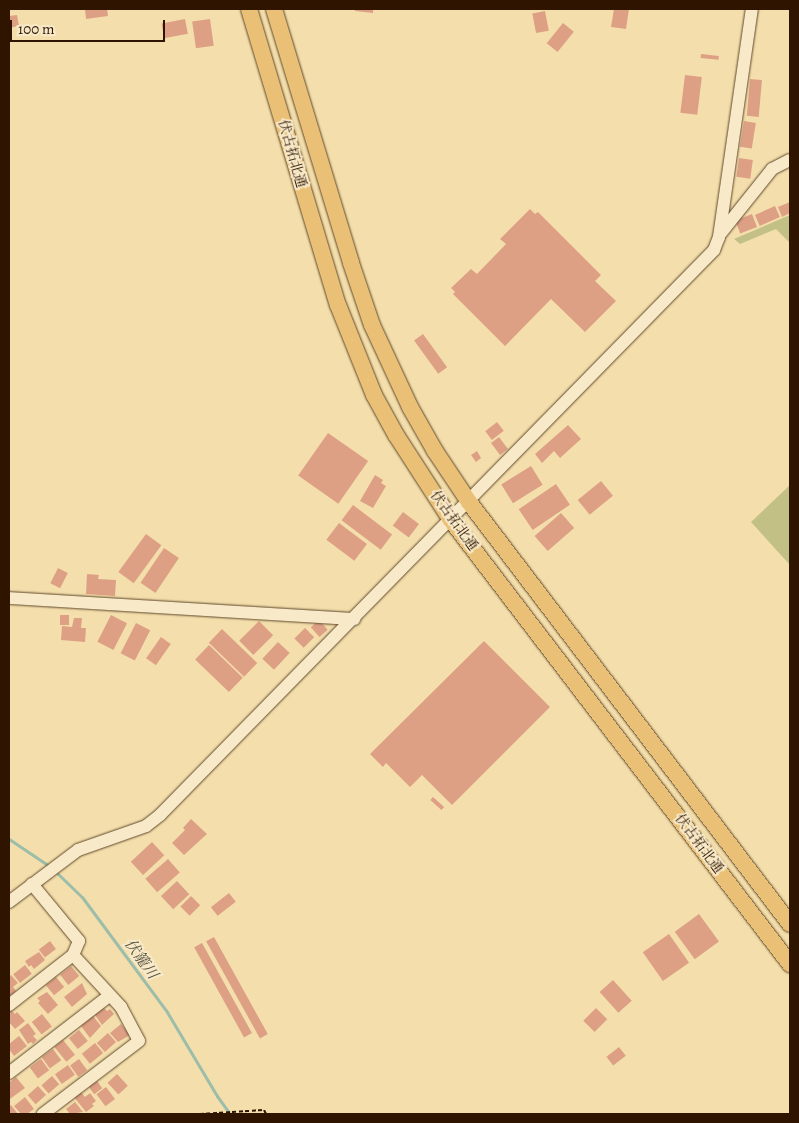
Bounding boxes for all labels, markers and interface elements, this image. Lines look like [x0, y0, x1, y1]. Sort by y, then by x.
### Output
scale bar [12, 10, 168, 42]
text: 100 m [18, 19, 55, 39]
street label: 伏古拓北通 [274, 118, 310, 190]
street label: 伏古拓北通 [427, 488, 481, 554]
street label: 伏古拓北通 [671, 811, 727, 877]
water label: 伏籠川 [120, 936, 162, 982]

